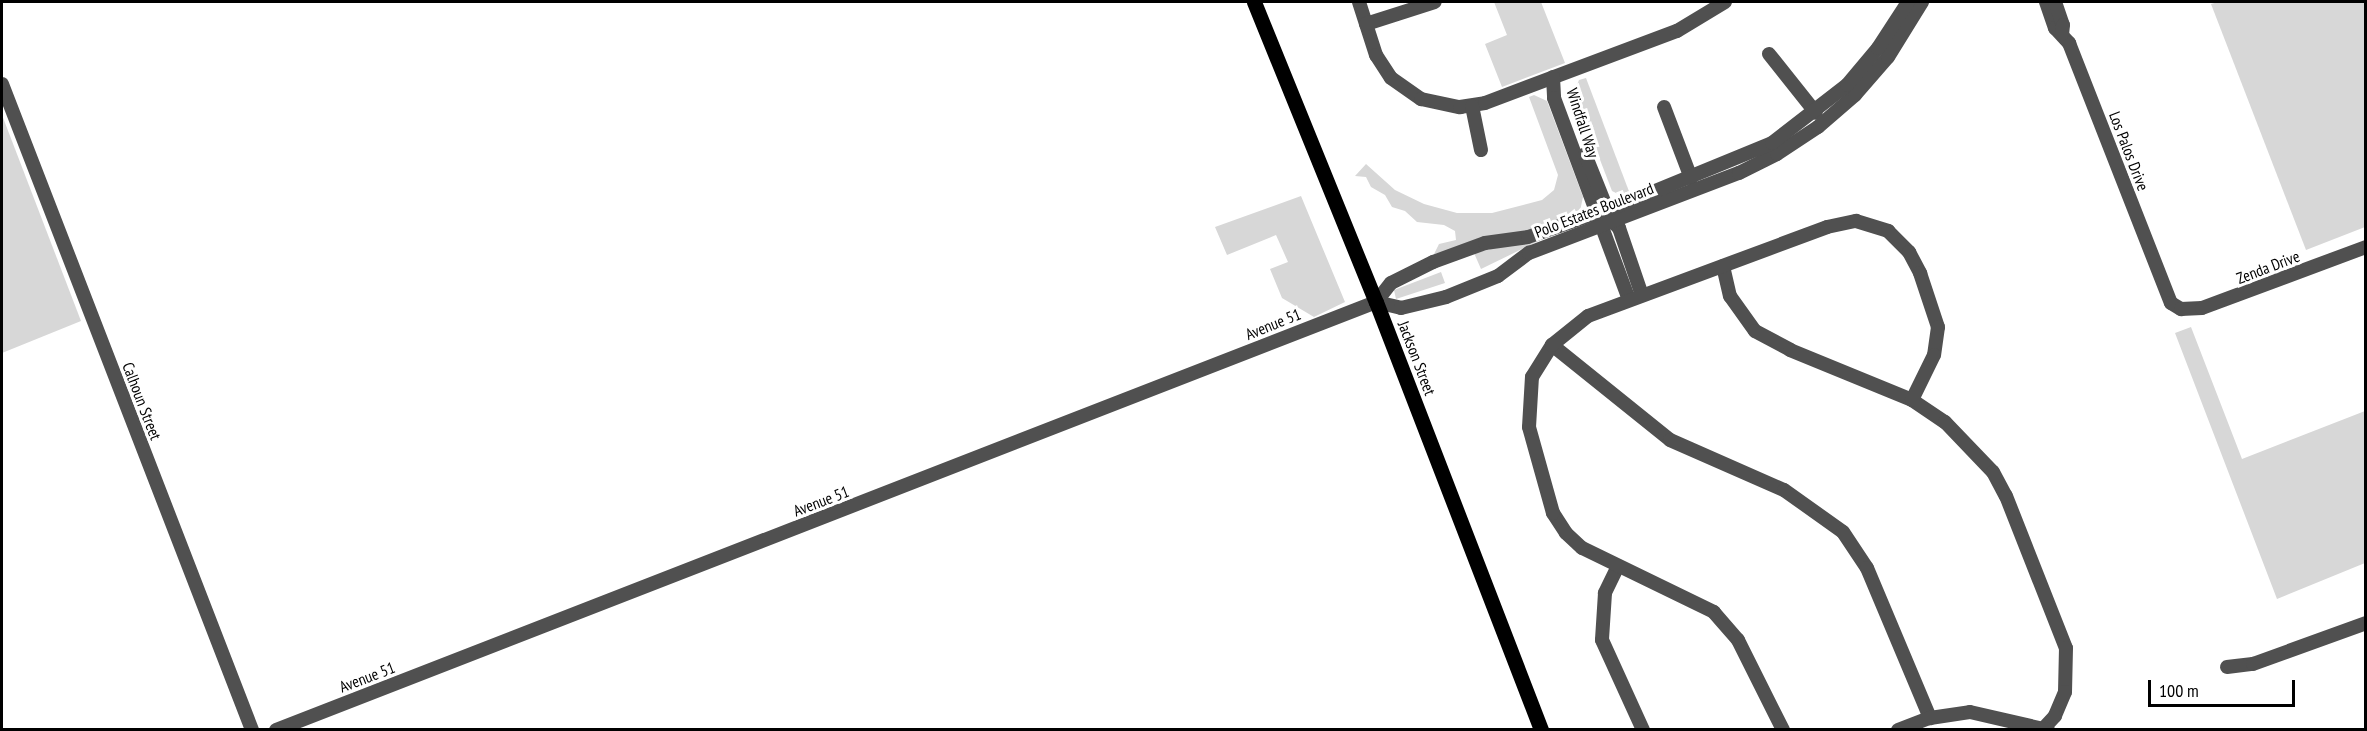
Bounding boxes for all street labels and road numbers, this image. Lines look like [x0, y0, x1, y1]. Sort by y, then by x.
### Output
street label: Windfall Way [1563, 86, 1603, 160]
street label: Los Palos Drive [2105, 109, 2153, 193]
street label: Polo Estates Boulevard [1532, 178, 1656, 242]
street label: Zenda Drive [2234, 246, 2302, 288]
street label: Avenue 51 [1242, 304, 1304, 344]
street label: Jackson Street [1394, 318, 1440, 398]
street label: Calhoun Street [118, 359, 166, 443]
street label: Avenue 51 [790, 482, 852, 520]
street label: Avenue 51 [336, 658, 398, 696]

